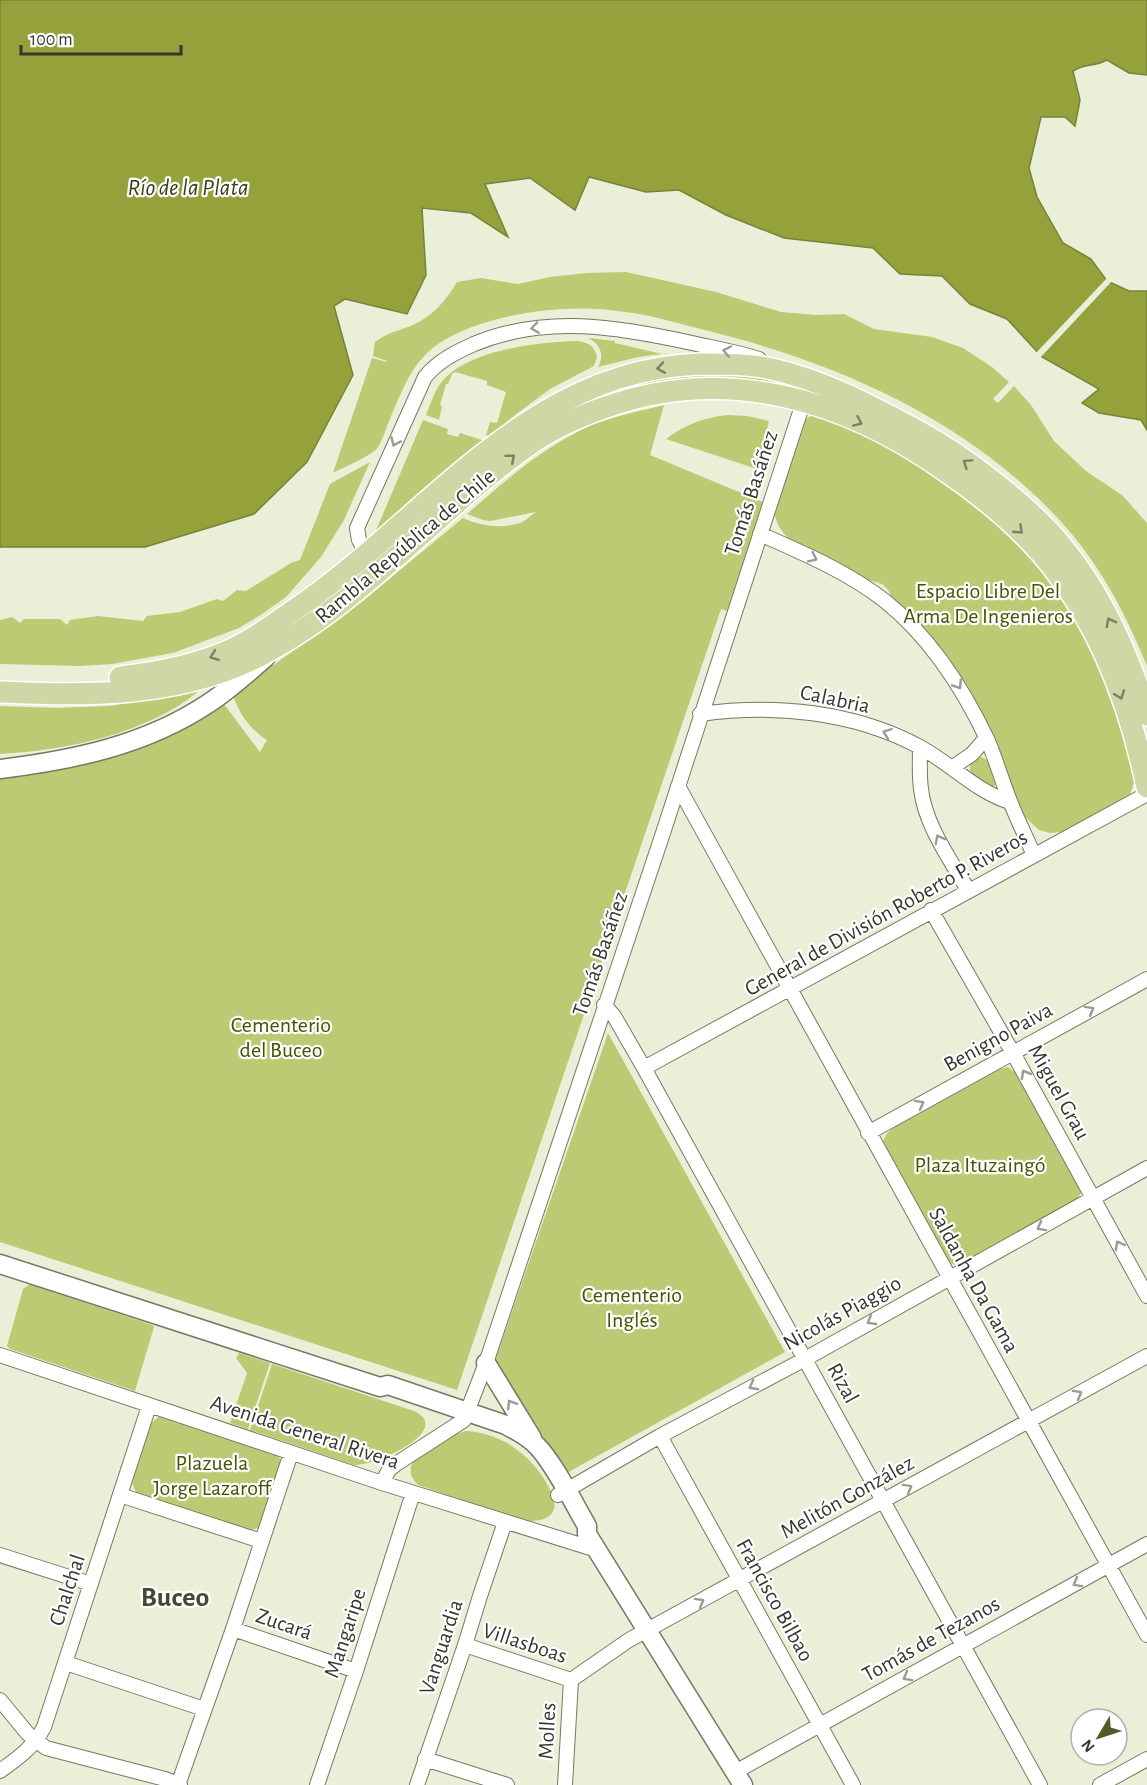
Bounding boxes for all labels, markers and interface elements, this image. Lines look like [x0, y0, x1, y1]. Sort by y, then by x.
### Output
scale bar [21, 18, 182, 56]
text: 100 m [30, 31, 73, 49]
water label: Río de la Plata [127, 176, 249, 200]
one-way arrow [531, 321, 540, 333]
one-way arrow [723, 345, 733, 358]
one-way arrow [656, 361, 666, 373]
one-way arrow [852, 414, 863, 426]
street label: Tomás Basáñez [720, 428, 782, 558]
one-way arrow [391, 436, 403, 447]
one-way arrow [504, 455, 515, 466]
one-way arrow [963, 459, 974, 470]
street label: Rambla República de Chile [311, 465, 499, 627]
one-way arrow [1011, 523, 1022, 534]
one-way arrow [807, 551, 818, 563]
park label: Espacio Libre Del Arma De Ingenieros [903, 580, 1073, 627]
one-way arrow [1106, 618, 1117, 628]
one-way arrow [209, 648, 220, 661]
one-way arrow [950, 679, 962, 689]
street label: Calabria [798, 681, 872, 717]
one-way arrow [1112, 689, 1125, 700]
one-way arrow [882, 728, 892, 741]
street label: General de División Roberto P. Riveros [741, 826, 1031, 1000]
one-way arrow [935, 835, 946, 845]
street label: Tomás Basáñez [568, 889, 632, 1019]
street label: Benigno Paiva [940, 998, 1056, 1076]
one-way arrow [1084, 1006, 1094, 1017]
park label: Cementerio del Buceo [231, 1014, 331, 1061]
street label: Miguel Grau [1024, 1041, 1094, 1143]
one-way arrow [1021, 1070, 1032, 1080]
one-way arrow [913, 1100, 924, 1112]
park label: Plaza Ituzaingó [914, 1154, 1046, 1176]
street label: Saldanha Da Gama [925, 1204, 1023, 1356]
one-way arrow [1037, 1220, 1048, 1231]
one-way arrow [1114, 1241, 1126, 1251]
street label: Nicolás Piaggio [779, 1272, 905, 1354]
park label: Cementerio Inglés [582, 1284, 682, 1331]
one-way arrow [866, 1314, 877, 1325]
street label: Rizal [823, 1359, 863, 1407]
one-way arrow [749, 1379, 760, 1390]
one-way arrow [1072, 1390, 1083, 1401]
street label: Avenida General Rivera [208, 1391, 402, 1473]
one-way arrow [507, 1400, 519, 1410]
street label: Melitón González [777, 1451, 917, 1543]
park label: Plazuela Jorge Lazaroff [153, 1452, 272, 1499]
one-way arrow [902, 1484, 912, 1495]
street label: Francisco Bilbao [732, 1535, 818, 1665]
street label: Chalchal [45, 1551, 89, 1629]
one-way arrow [1073, 1576, 1084, 1587]
district label: Buceo [141, 1584, 209, 1612]
street label: Mangaripe [320, 1586, 370, 1680]
street label: Tomás de Tezanos [859, 1592, 1003, 1686]
street label: Vanguardia [415, 1597, 467, 1697]
one-way arrow [694, 1598, 704, 1609]
street label: Zucará [253, 1604, 315, 1644]
street label: Villasboas [480, 1619, 570, 1667]
one-way arrow [902, 1669, 913, 1681]
street label: Molles [535, 1702, 559, 1760]
north arrow [1069, 1707, 1129, 1767]
text: N [1078, 1736, 1098, 1755]

